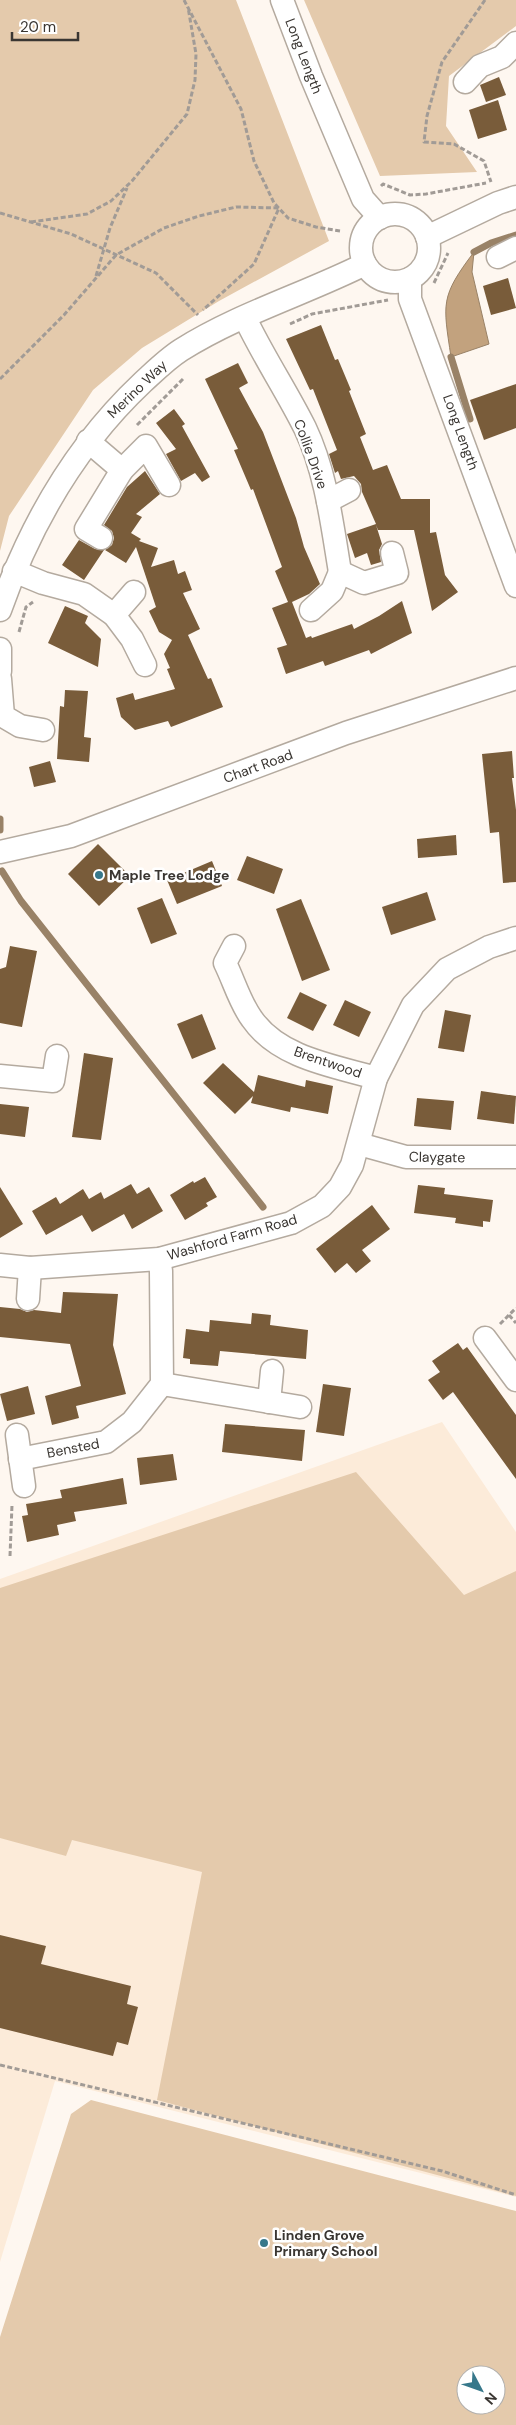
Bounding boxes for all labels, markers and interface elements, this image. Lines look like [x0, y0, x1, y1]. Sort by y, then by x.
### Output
scale bar [12, 10, 79, 42]
street label: Long Length [281, 16, 327, 96]
text: 20 m [20, 17, 56, 37]
street label: Merino Way [103, 356, 171, 422]
street label: Long Length [439, 392, 483, 472]
street label: Collie Drive [290, 417, 332, 491]
street label: Chart Road [221, 745, 295, 787]
place label: Maple Tree Lodge [109, 866, 229, 884]
marker: Maple Tree Lodge [93, 869, 105, 881]
street label: Brentwood [292, 1042, 364, 1082]
street label: Claygate [409, 1148, 465, 1166]
street label: Washford Farm Road [165, 1210, 299, 1264]
street label: Bensted [45, 1434, 101, 1462]
place label: Linden Grove Primary School [274, 2226, 377, 2260]
marker: Linden Grove Primary School [258, 2237, 270, 2249]
north arrow [456, 2365, 506, 2415]
text: N [481, 2389, 501, 2408]

